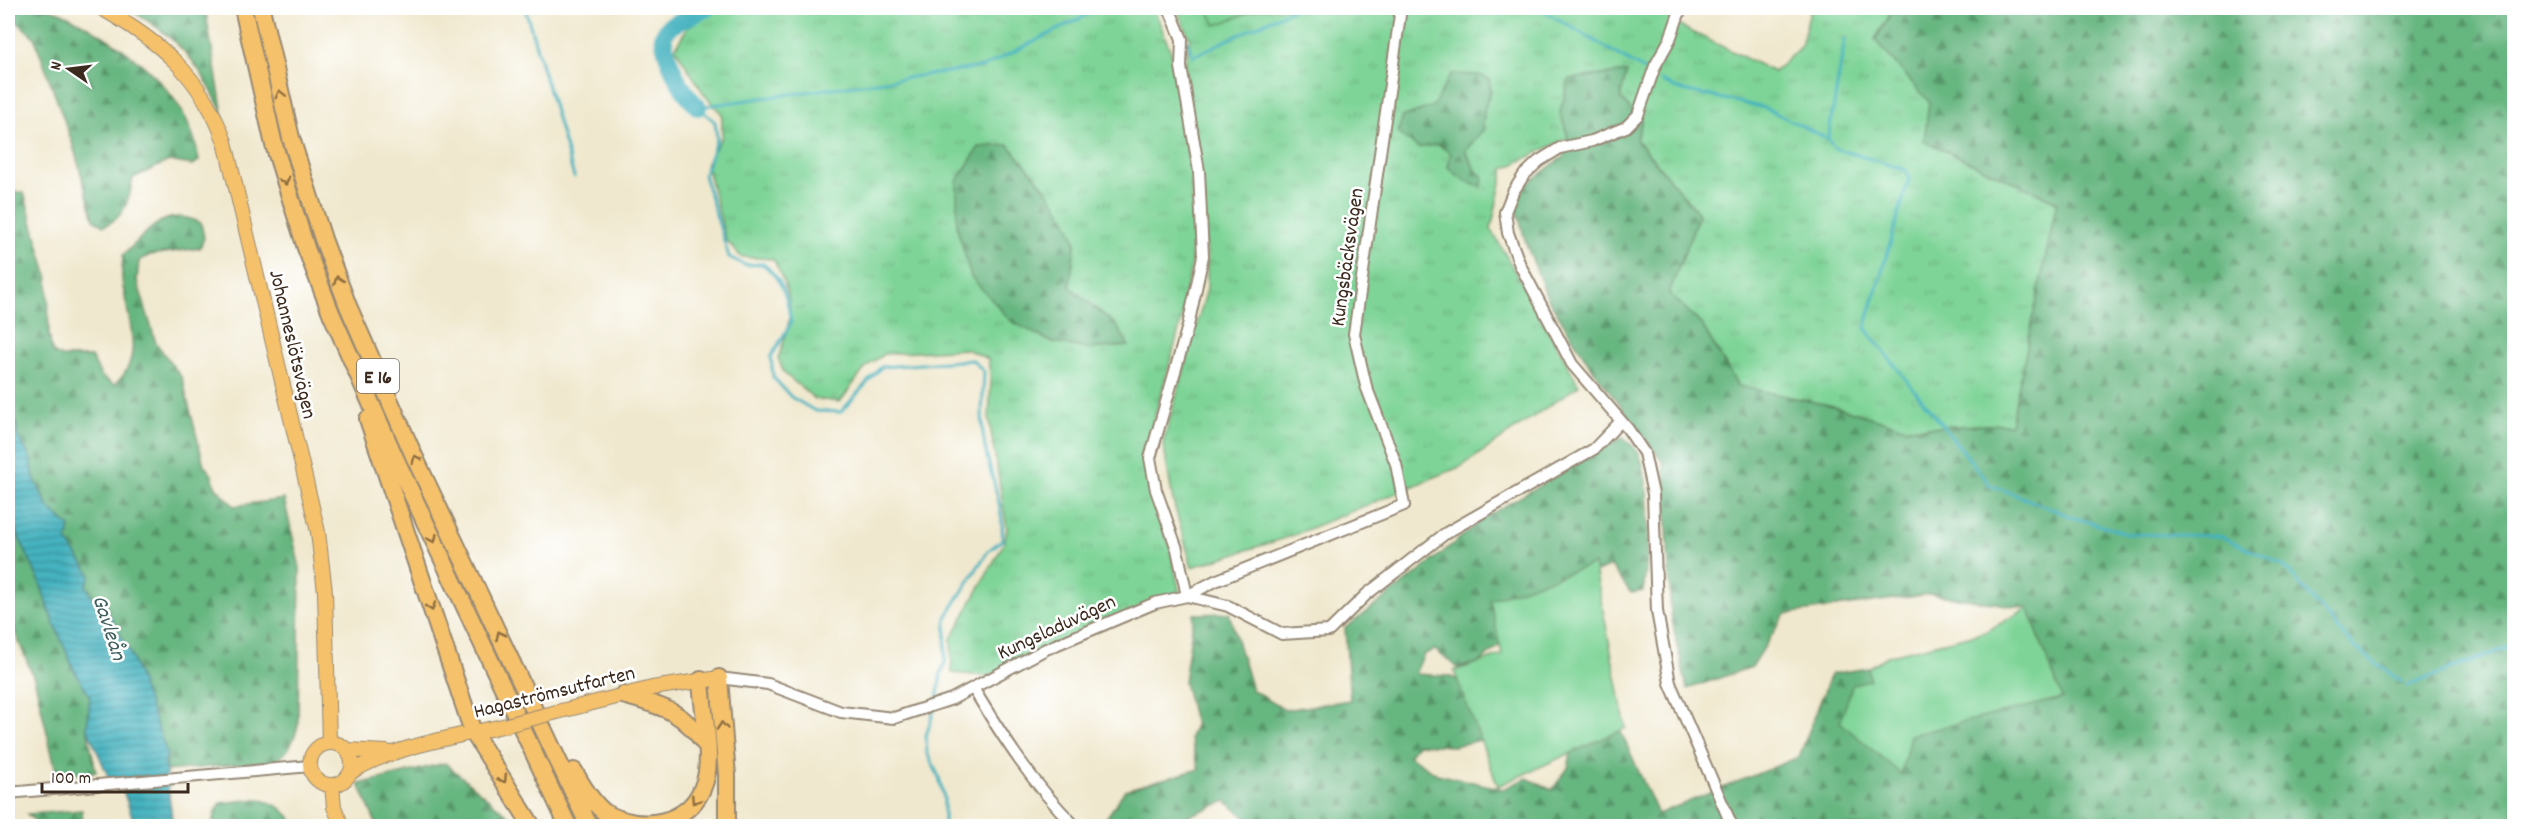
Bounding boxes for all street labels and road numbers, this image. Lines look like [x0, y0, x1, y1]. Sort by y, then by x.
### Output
street label: Kungsbäcksvägen [1324, 186, 1374, 328]
street label: Johanneslötsvägen [259, 267, 323, 422]
road number: E 16 [357, 359, 399, 393]
street label: Kungsladuvägen [993, 588, 1121, 669]
street label: Hagaströmsutfarten [471, 659, 638, 728]

